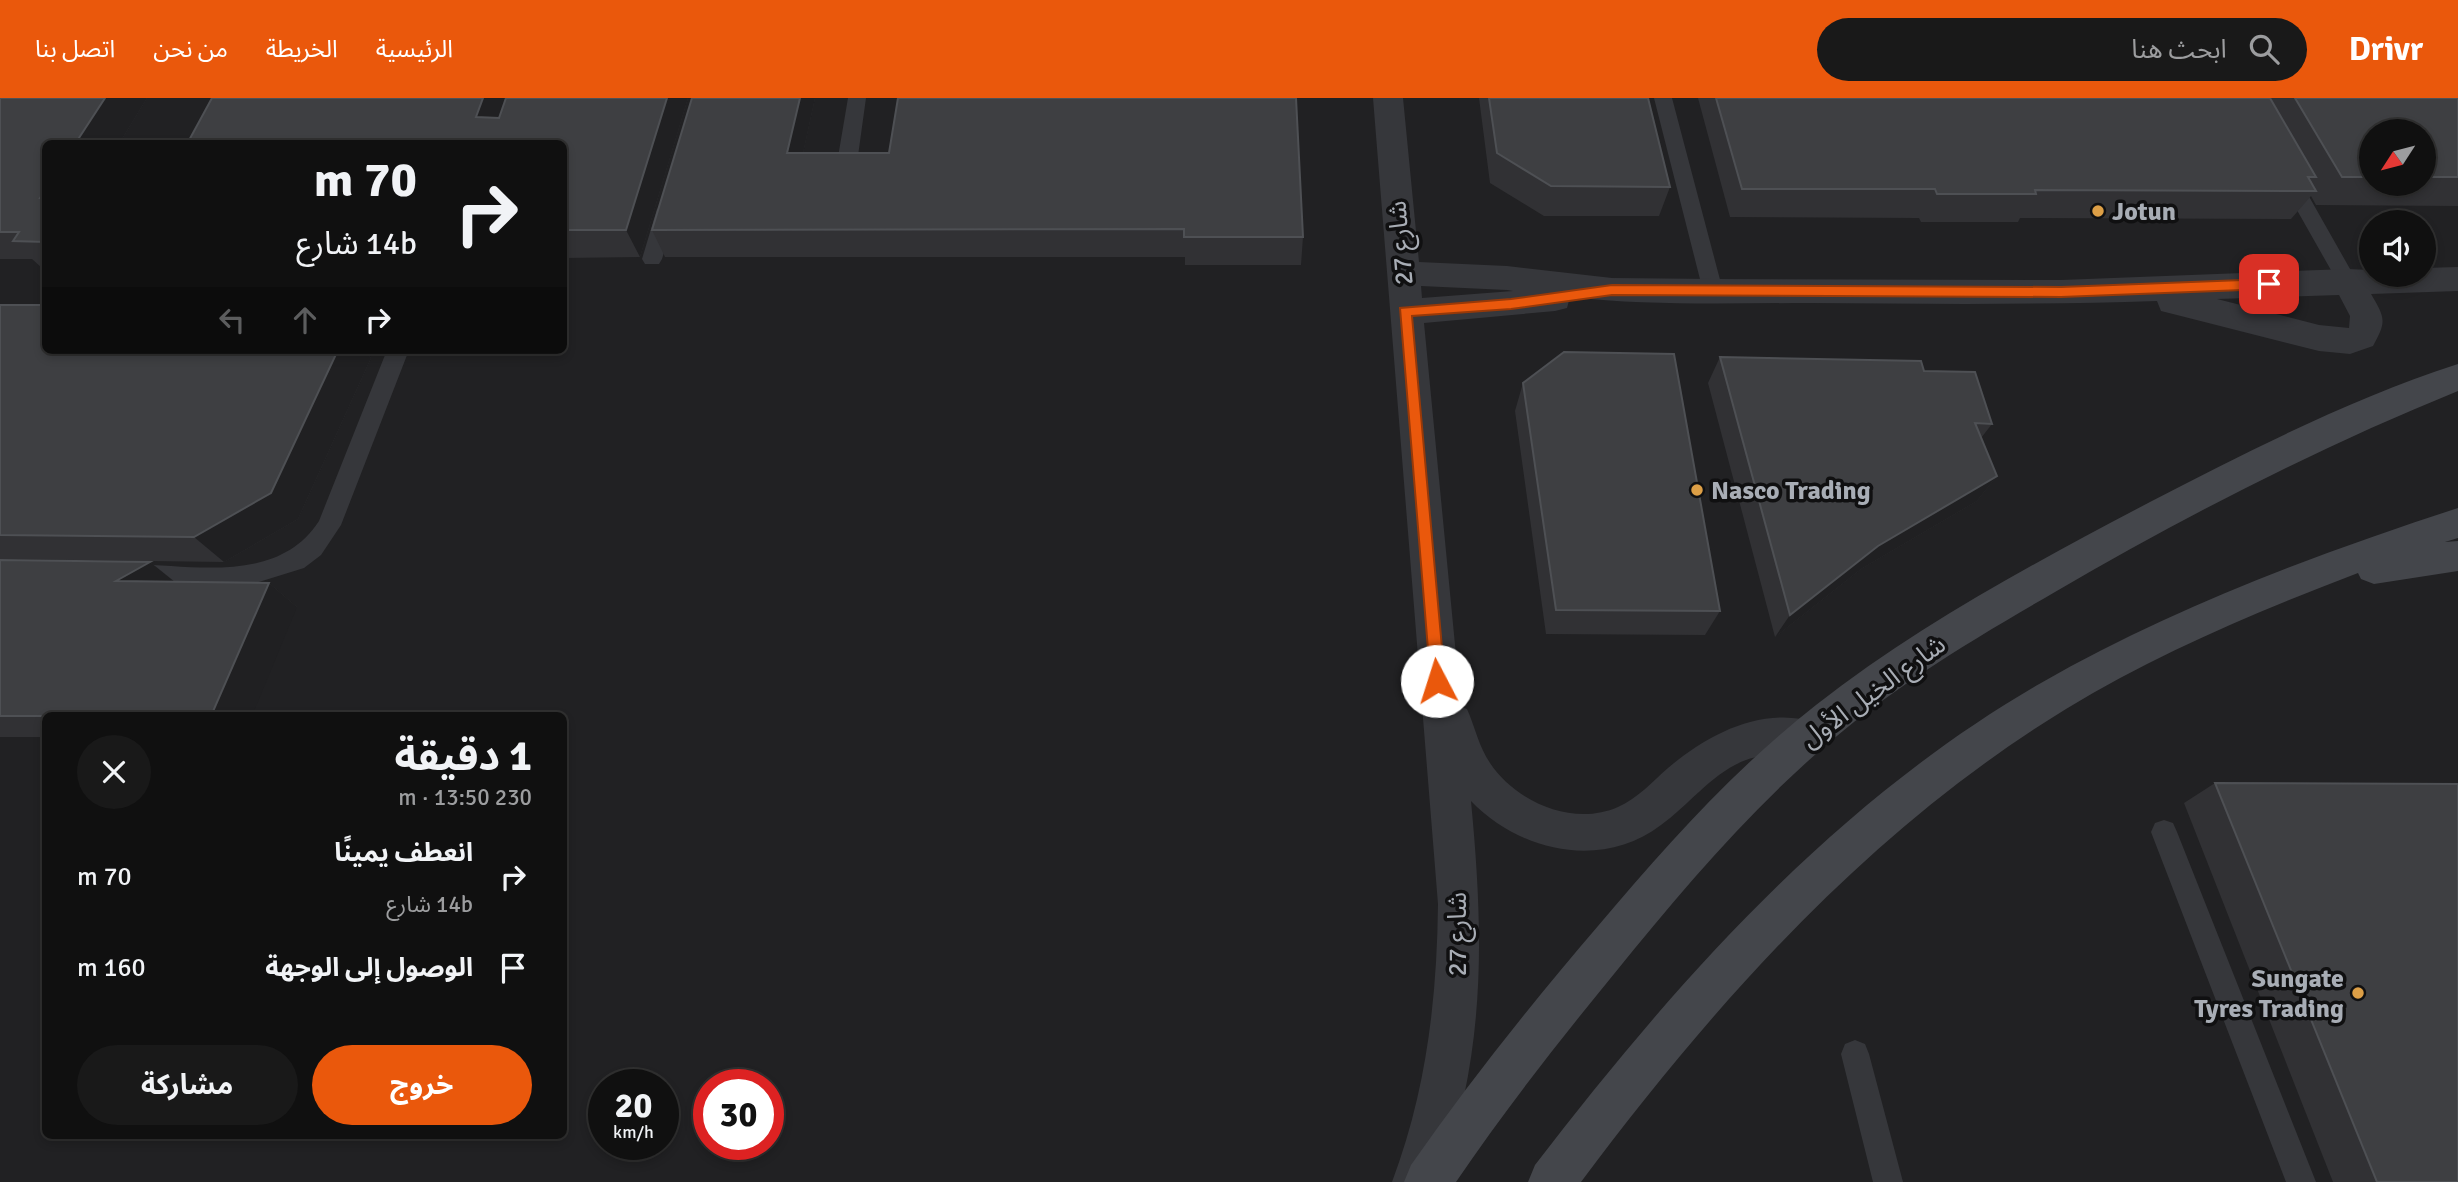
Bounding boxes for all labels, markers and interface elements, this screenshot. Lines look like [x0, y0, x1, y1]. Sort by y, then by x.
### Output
search box [1817, 18, 2307, 81]
text: Drivr [2349, 29, 2423, 70]
icon: search [2245, 30, 2283, 68]
text: اتصل بنا [35, 34, 115, 64]
text: من نحن [153, 34, 228, 64]
text: الخريطة [266, 34, 338, 64]
text: الرئيسية [376, 34, 453, 64]
text: ابحث هنا [2131, 34, 2227, 66]
north arrow [2359, 119, 2436, 196]
map controls [2359, 119, 2436, 287]
text: 70 m [314, 150, 417, 210]
icon: right [441, 168, 532, 259]
place label: Jotun [2112, 196, 2176, 228]
street label: شارع 27 [1381, 199, 1423, 286]
marker: Jotun [2090, 203, 2106, 219]
button: sound [2359, 210, 2436, 287]
text: 14b شارع [296, 224, 417, 263]
pin [2239, 254, 2299, 314]
icon: arrive [2250, 265, 2288, 303]
icon: left [213, 301, 251, 339]
icon: ahead [286, 301, 324, 339]
icon: right [359, 301, 397, 339]
place label: Nasco Trading [1711, 475, 1871, 507]
marker: Nasco Trading [1689, 482, 1705, 498]
street label: شارع الخيل الأول [1795, 629, 1953, 757]
position arrow [1400, 644, 1474, 718]
text: 1 دقيقة [394, 731, 532, 782]
button: close [77, 735, 151, 809]
text: 230 m · 13:50 [398, 783, 532, 812]
text: انعطف يمينًا [334, 837, 473, 869]
icon: right [494, 858, 532, 896]
text: 70 m [77, 861, 132, 893]
text: 14b شارع [386, 890, 473, 919]
street label: شارع 27 [1442, 892, 1476, 976]
icon: arrive [494, 949, 532, 987]
text: 160 m [77, 952, 146, 984]
text: الوصول إلى الوجهة [265, 952, 473, 984]
place label: Sungate Tyres Trading [2194, 963, 2344, 1025]
marker: Sungate Tyres Trading [2350, 985, 2366, 1001]
button: مشاركة [77, 1045, 298, 1125]
button: خروج [312, 1045, 532, 1125]
speed limit sign: 30 [693, 1069, 784, 1160]
text: 20 [615, 1084, 652, 1127]
text: km/h [613, 1121, 654, 1143]

